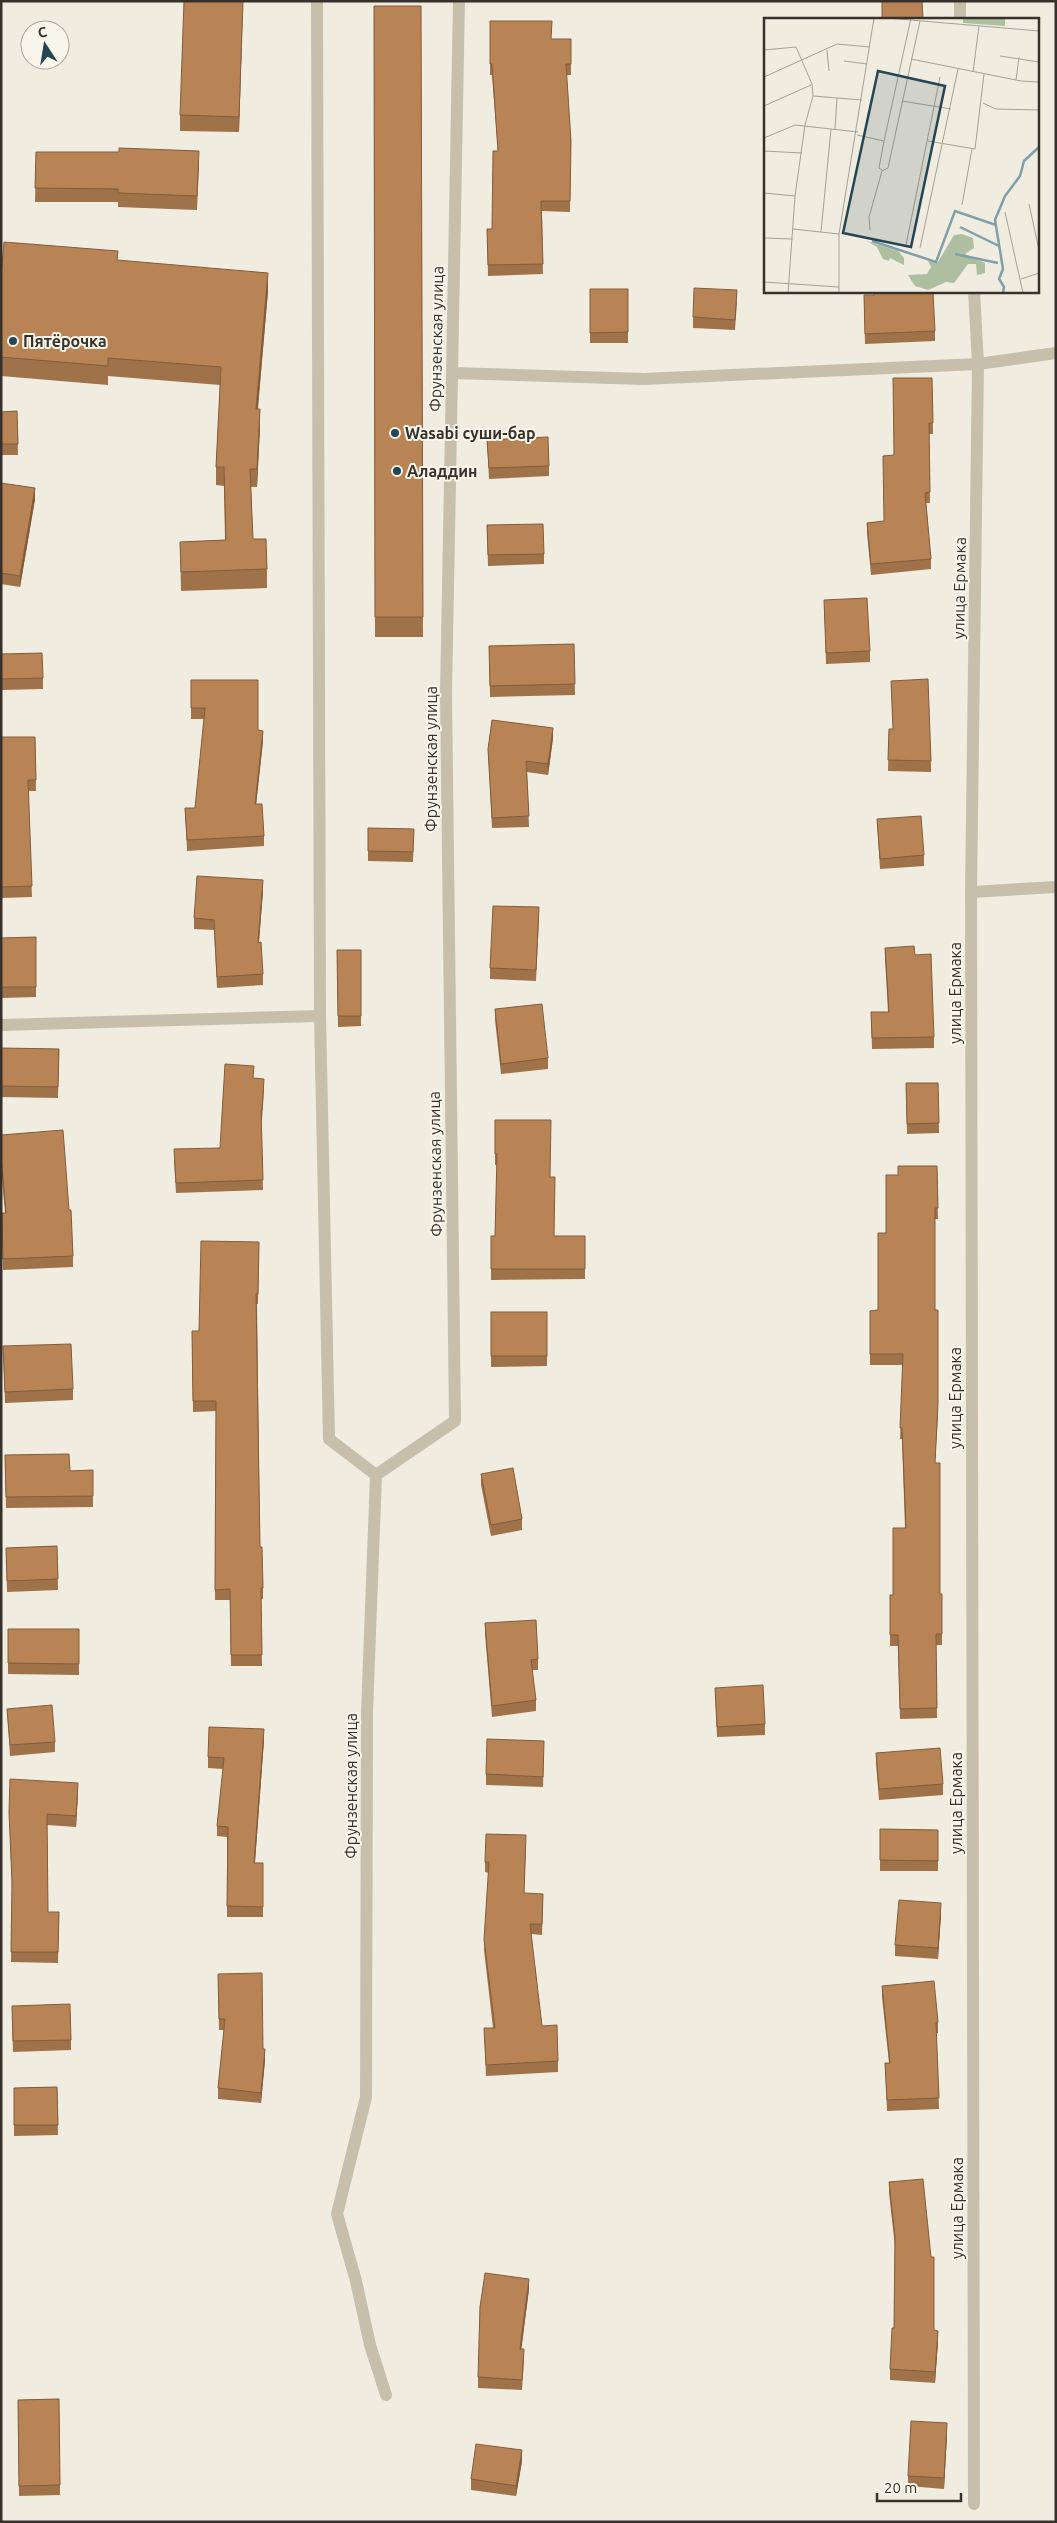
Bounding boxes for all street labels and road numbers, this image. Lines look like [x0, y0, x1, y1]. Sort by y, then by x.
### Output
street label: Фрунзенская улица [426, 266, 446, 412]
street label: улица Ермака [949, 537, 969, 639]
street label: Фрунзенская улица [422, 686, 440, 832]
street label: улица Ермака [946, 942, 964, 1044]
street label: Фрунзенская улица [425, 1091, 445, 1237]
street label: улица Ермака [946, 1347, 964, 1449]
street label: Фрунзенская улица [342, 1713, 360, 1859]
street label: улица Ермака [947, 1752, 965, 1854]
street label: улица Ермака [948, 2157, 966, 2259]

